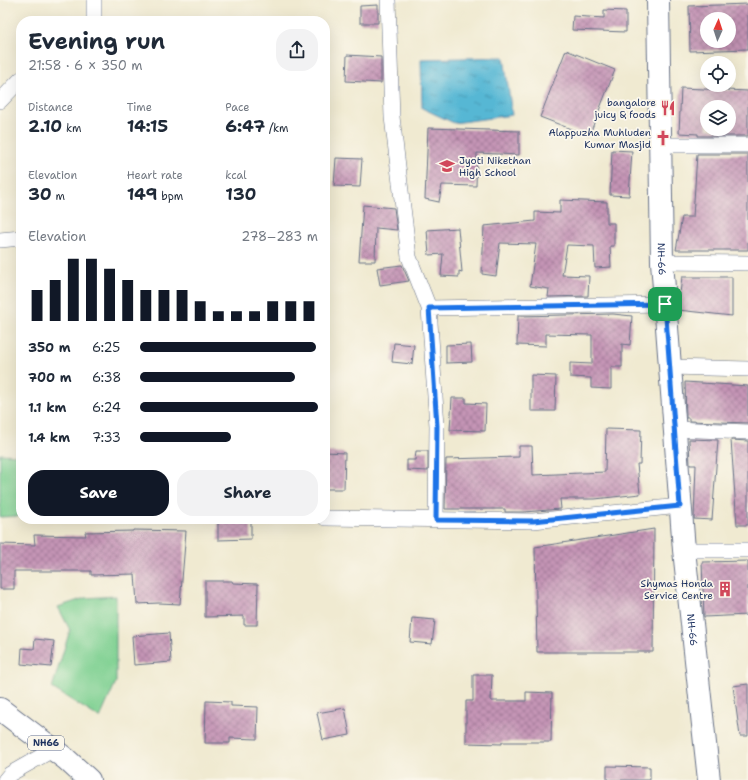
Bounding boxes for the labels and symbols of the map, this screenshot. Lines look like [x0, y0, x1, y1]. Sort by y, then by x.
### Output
north arrow [700, 12, 736, 48]
place label: bangalore juicy & foods [594, 96, 656, 121]
restaurant icon: bangalore juicy & foods [659, 99, 677, 117]
place label: Alappuzha Muhluden Kumar Masjid [548, 126, 652, 151]
church icon: Alappuzha Muhluden Kumar Masjid [654, 129, 672, 147]
place label: Jyoti Nikethan High School [459, 154, 531, 179]
school or university icon: Jyoti Nikethan High School [438, 157, 456, 175]
street label: NH-66 [655, 243, 669, 276]
pin [648, 287, 682, 321]
place label: Shymas Honda Service Centre [641, 577, 714, 602]
building icon: Shymas Honda Service Centre [716, 580, 734, 598]
street label: NH-66 [684, 613, 700, 647]
road number: NH66 [28, 736, 64, 750]

